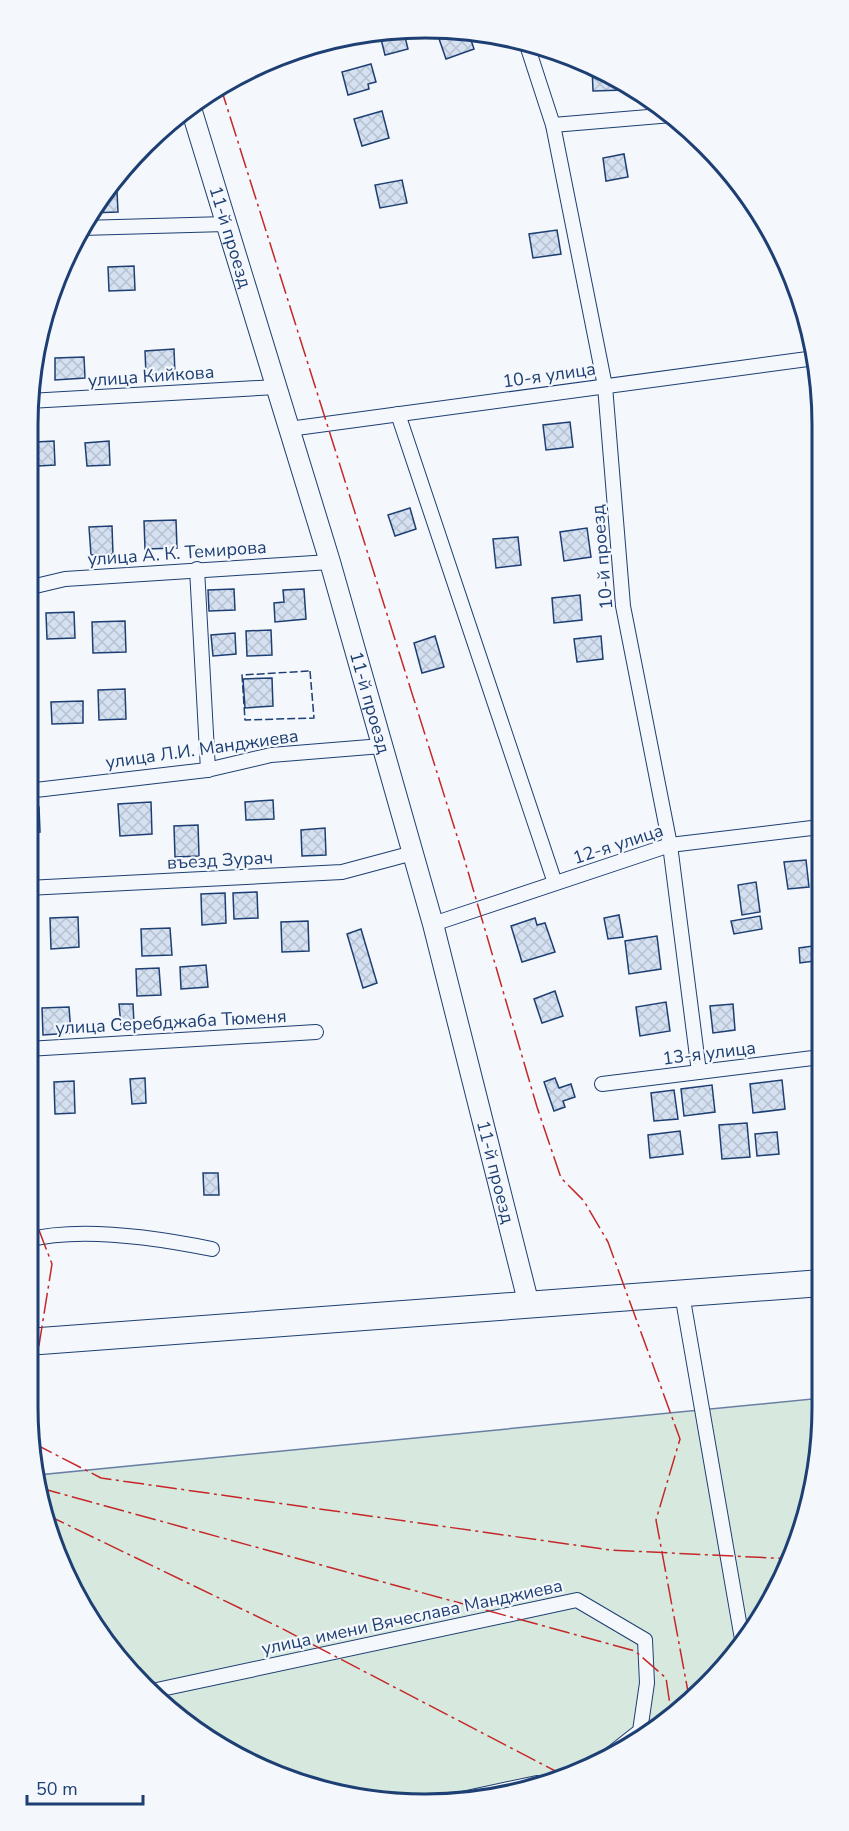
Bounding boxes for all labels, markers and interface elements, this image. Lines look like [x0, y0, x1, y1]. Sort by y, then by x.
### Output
street label: 11-й проезд [204, 183, 257, 291]
street label: 10-я улица [501, 357, 597, 393]
street label: улица Кийкова [87, 360, 215, 392]
street label: 10-й проезд [585, 503, 619, 610]
street label: улица А. К. Темирова [87, 535, 267, 571]
street label: 11-й проезд [344, 648, 396, 757]
street label: улица Л.И. Манджиева [104, 724, 300, 774]
street label: 12-я улица [570, 818, 666, 870]
street label: въезд Зурач [166, 845, 274, 875]
street label: улица Серебджаба Тюменя [55, 1004, 287, 1040]
street label: 13-я улица [661, 1035, 757, 1071]
street label: 11-й проезд [471, 1118, 520, 1226]
street label: улица имени Вячеслава Манджиева [259, 1573, 565, 1661]
scale bar [27, 1768, 142, 1806]
text: 50 m [36, 1777, 78, 1801]

